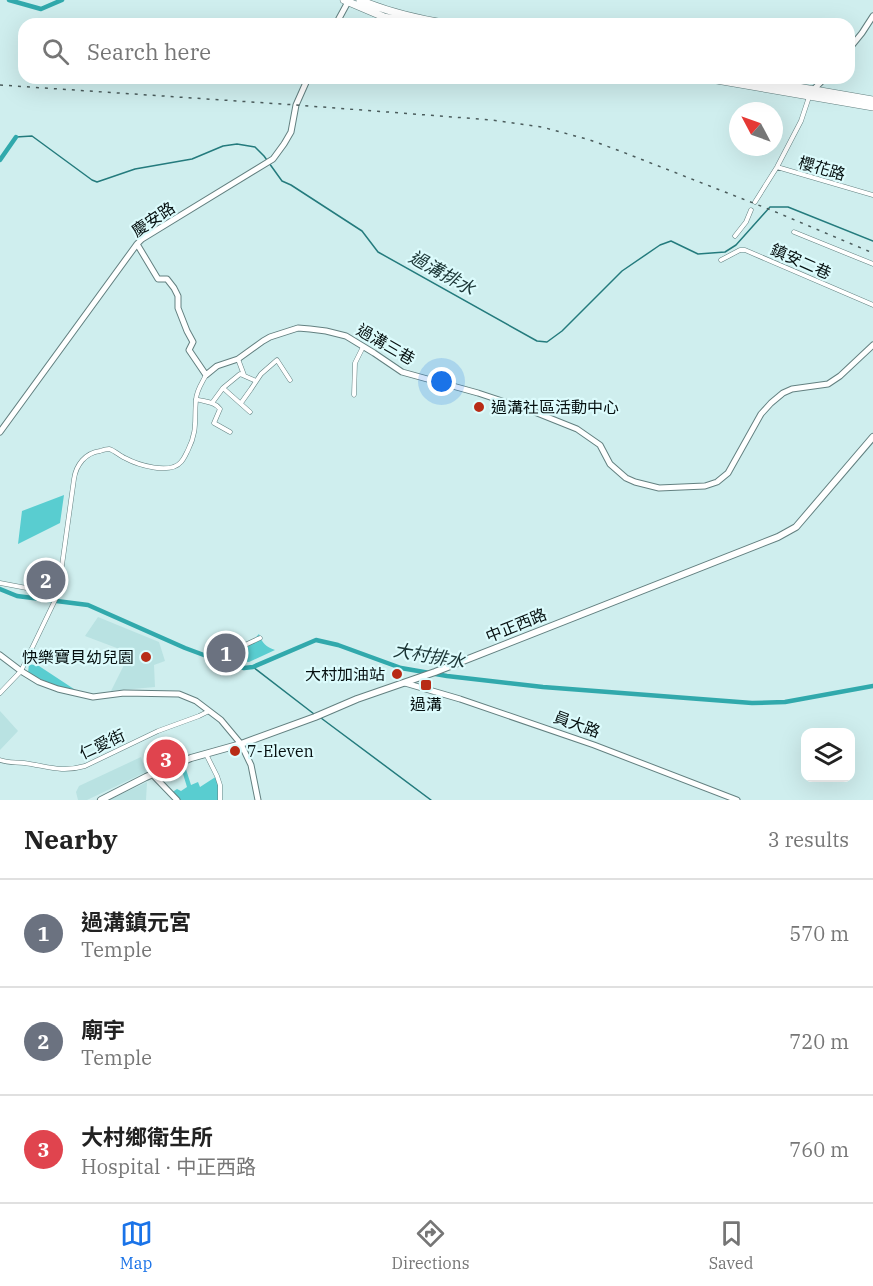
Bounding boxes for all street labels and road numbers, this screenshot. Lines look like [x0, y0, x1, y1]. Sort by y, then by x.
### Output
street label: 櫻花路 [796, 152, 848, 184]
street label: 慶安路 [128, 197, 178, 241]
street label: 鎮安二巷 [768, 239, 834, 283]
street label: 過溝三巷 [353, 319, 419, 369]
street label: 中正西路 [483, 604, 549, 646]
street label: 員大路 [551, 706, 603, 742]
street label: 仁愛街 [76, 725, 128, 763]

